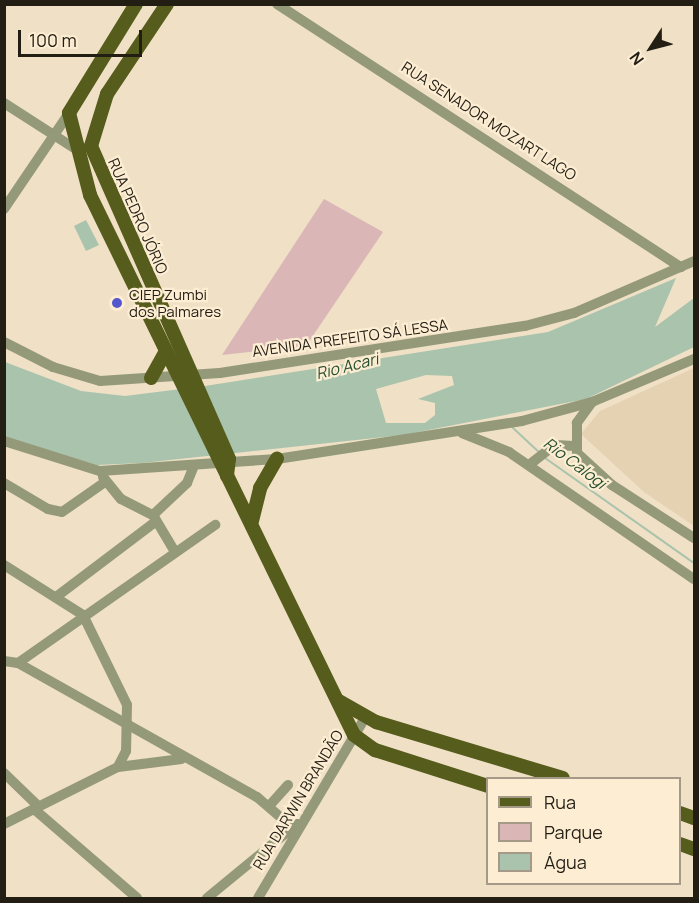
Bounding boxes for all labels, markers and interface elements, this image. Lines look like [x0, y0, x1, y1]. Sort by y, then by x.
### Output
scale bar [21, 18, 146, 56]
north arrow [621, 18, 681, 78]
text: 100 m [29, 28, 77, 52]
text: N [624, 47, 649, 70]
street label: RUA SENADOR MOZART LAGO [398, 58, 580, 184]
street label: RUA PEDRO JÓRIO [104, 155, 172, 277]
place label: CIEP Zumbi dos Palmares [129, 285, 221, 320]
marker: CIEP Zumbi dos Palmares [110, 296, 124, 310]
street label: AVENIDA PREFEITO SÁ LESSA [251, 315, 449, 361]
water label: Rio Acari [314, 349, 380, 383]
water label: Rio Calogi [540, 433, 610, 493]
street label: RUA DARWIN BRANDÃO [249, 727, 347, 873]
legend [486, 777, 681, 885]
text: Rua [544, 790, 576, 814]
text: Parque [544, 820, 603, 844]
text: Água [544, 850, 587, 874]

